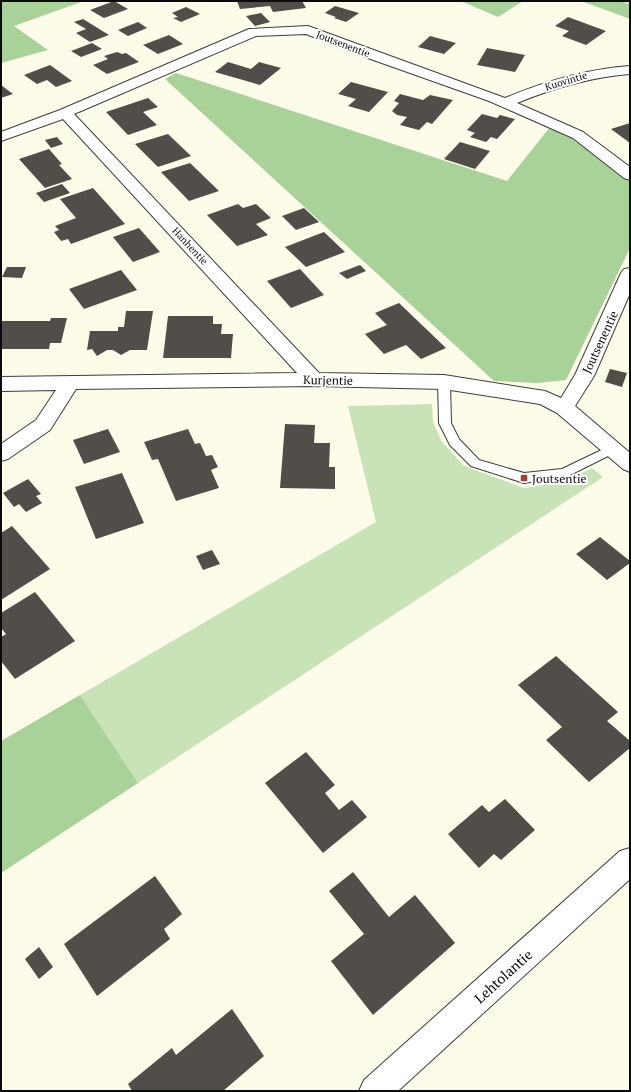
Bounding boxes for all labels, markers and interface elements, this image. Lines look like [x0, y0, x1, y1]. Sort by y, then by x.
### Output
street label: Joutsenentie [314, 28, 372, 60]
street label: Kuovintie [543, 68, 589, 94]
street label: Hanhentie [169, 224, 211, 268]
street label: Joutsenentie [579, 308, 621, 376]
street label: Kurjentie [303, 372, 353, 388]
place label: Joutsentie [532, 471, 587, 486]
marker: Joutsentie [519, 473, 529, 483]
street label: Lehtolantie [470, 945, 536, 1007]

